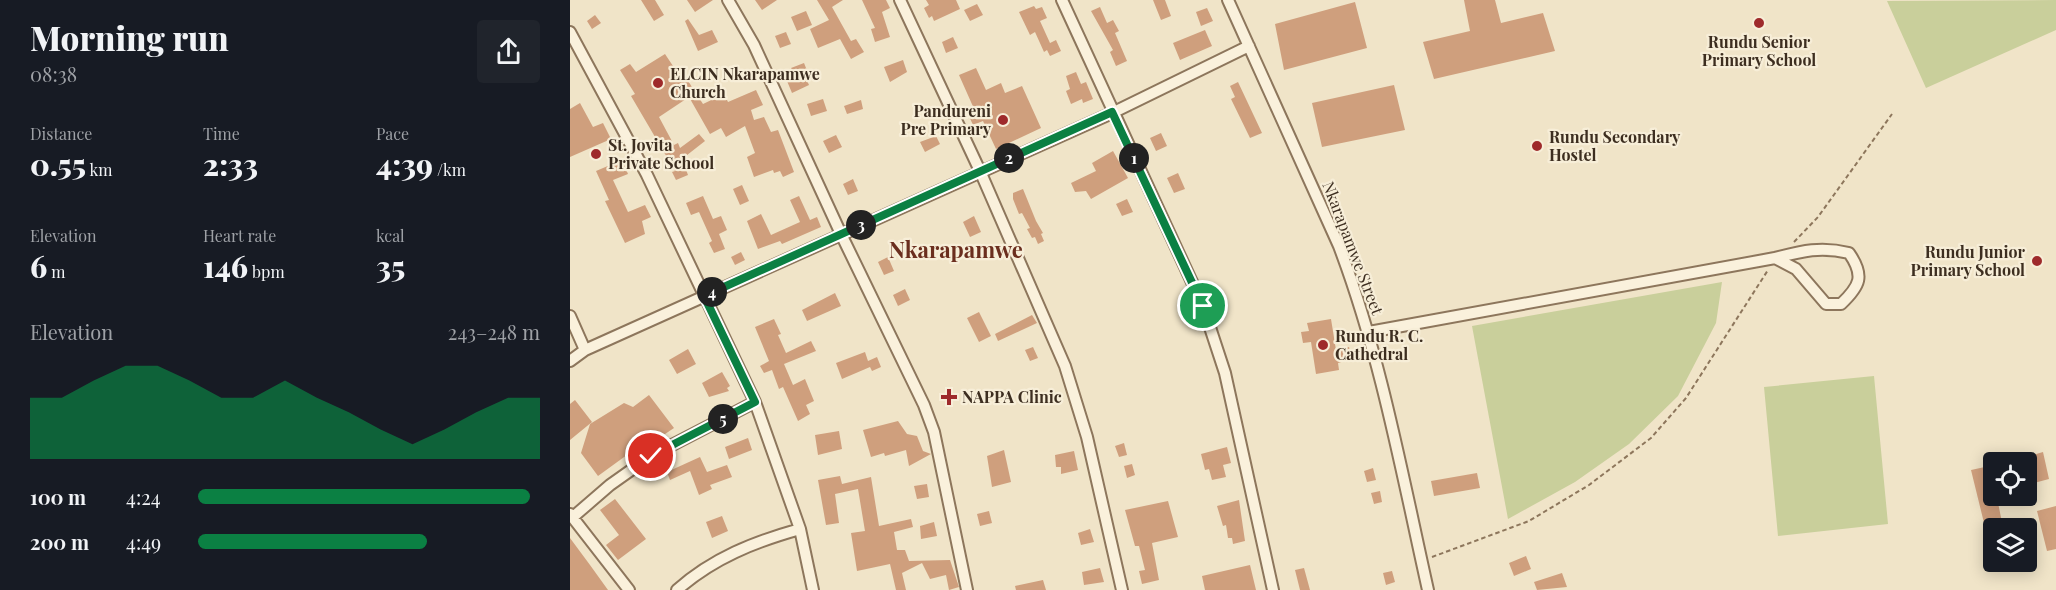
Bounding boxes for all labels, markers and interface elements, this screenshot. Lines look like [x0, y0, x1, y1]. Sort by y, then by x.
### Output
text: Morning run [30, 15, 229, 59]
marker: Rundu Senior Primary School [1752, 16, 1766, 30]
button: share [477, 20, 540, 83]
place label: Rundu Senior Primary School [1702, 31, 1816, 70]
text: 08:38 [30, 60, 77, 87]
place label: ELCIN Nkarapamwe Church [670, 63, 820, 102]
marker: ELCIN Nkarapamwe Church [651, 76, 665, 90]
place label: Pandureni Pre Primary [900, 100, 992, 139]
marker: Pandureni Pre Primary [996, 113, 1010, 127]
text: Distance [30, 123, 92, 144]
text: Time [203, 123, 240, 144]
text: Pace [376, 123, 409, 144]
place label: Rundu Secondary Hostel [1549, 126, 1681, 165]
place label: St. Jovita Private School [608, 134, 714, 173]
marker: Rundu Secondary Hostel [1530, 139, 1544, 153]
pin: 2 [994, 143, 1024, 173]
pin: 1 [1119, 143, 1149, 173]
text: 0.55 [30, 144, 86, 184]
text: 2:33 [203, 144, 258, 184]
text: 4:39 [376, 144, 433, 184]
marker: St. Jovita Private School [589, 147, 603, 161]
text: 2 [1005, 147, 1013, 168]
text: 1 [1131, 147, 1137, 168]
text: km [86, 159, 112, 180]
text: /km [433, 159, 466, 180]
street label: Nkarapamwe Street [1318, 178, 1389, 318]
pin: 3 [846, 210, 876, 240]
text: 3 [857, 214, 865, 235]
text: Elevation [30, 225, 97, 246]
text: Heart rate [203, 225, 276, 246]
text: kcal [376, 225, 405, 246]
district label: Nkarapamwe [889, 234, 1023, 264]
place label: Rundu Junior Primary School [1911, 241, 2026, 280]
text: 6 [30, 246, 47, 286]
text: 146 [203, 246, 248, 286]
text: 35 [376, 246, 405, 286]
marker: Rundu Junior Primary School [2030, 254, 2044, 268]
text: m [47, 261, 65, 282]
text: bpm [248, 261, 285, 282]
pin: 4 [697, 277, 727, 307]
pin [1177, 280, 1228, 331]
text: 4 [708, 281, 716, 302]
icon: arrive [1186, 289, 1219, 322]
text: Elevation [30, 318, 113, 345]
text: 243–248 m [448, 318, 540, 345]
place label: Rundu R. C. Cathedral [1335, 325, 1423, 364]
marker: Rundu R. C. Cathedral [1316, 338, 1330, 352]
place label: NAPPA Clinic [962, 386, 1062, 407]
marker: NAPPA Clinic [940, 388, 958, 406]
pin: 5 [708, 404, 738, 434]
text: 5 [719, 408, 727, 429]
pin [625, 430, 676, 481]
icon: check [634, 439, 667, 472]
map controls [1983, 452, 2037, 572]
button: locate [1983, 452, 2037, 506]
text: 100 m [30, 483, 86, 510]
text: 4:24 [126, 483, 161, 510]
button: layers [1983, 518, 2037, 572]
text: 200 m [30, 528, 89, 555]
text: 4:49 [126, 528, 161, 555]

